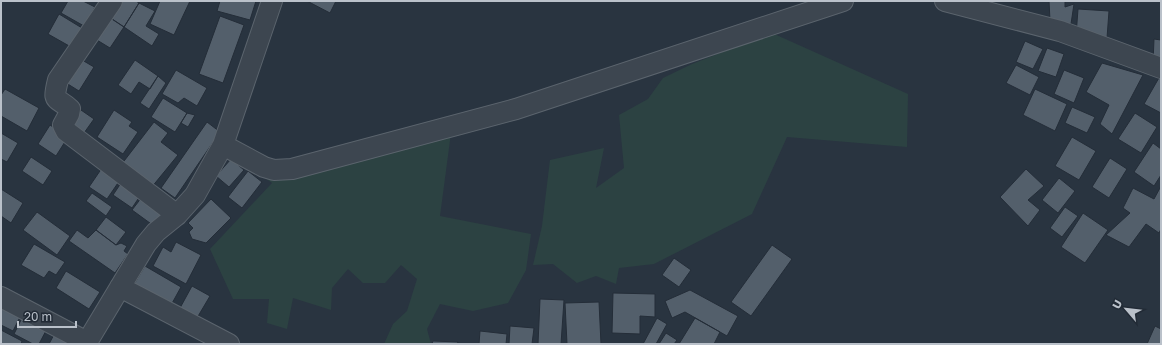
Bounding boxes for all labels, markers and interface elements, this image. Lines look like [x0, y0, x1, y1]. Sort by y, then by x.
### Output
north arrow [1106, 289, 1146, 329]
text: U [1109, 297, 1124, 311]
scale bar [18, 303, 76, 329]
text: 20 m [24, 309, 52, 324]

